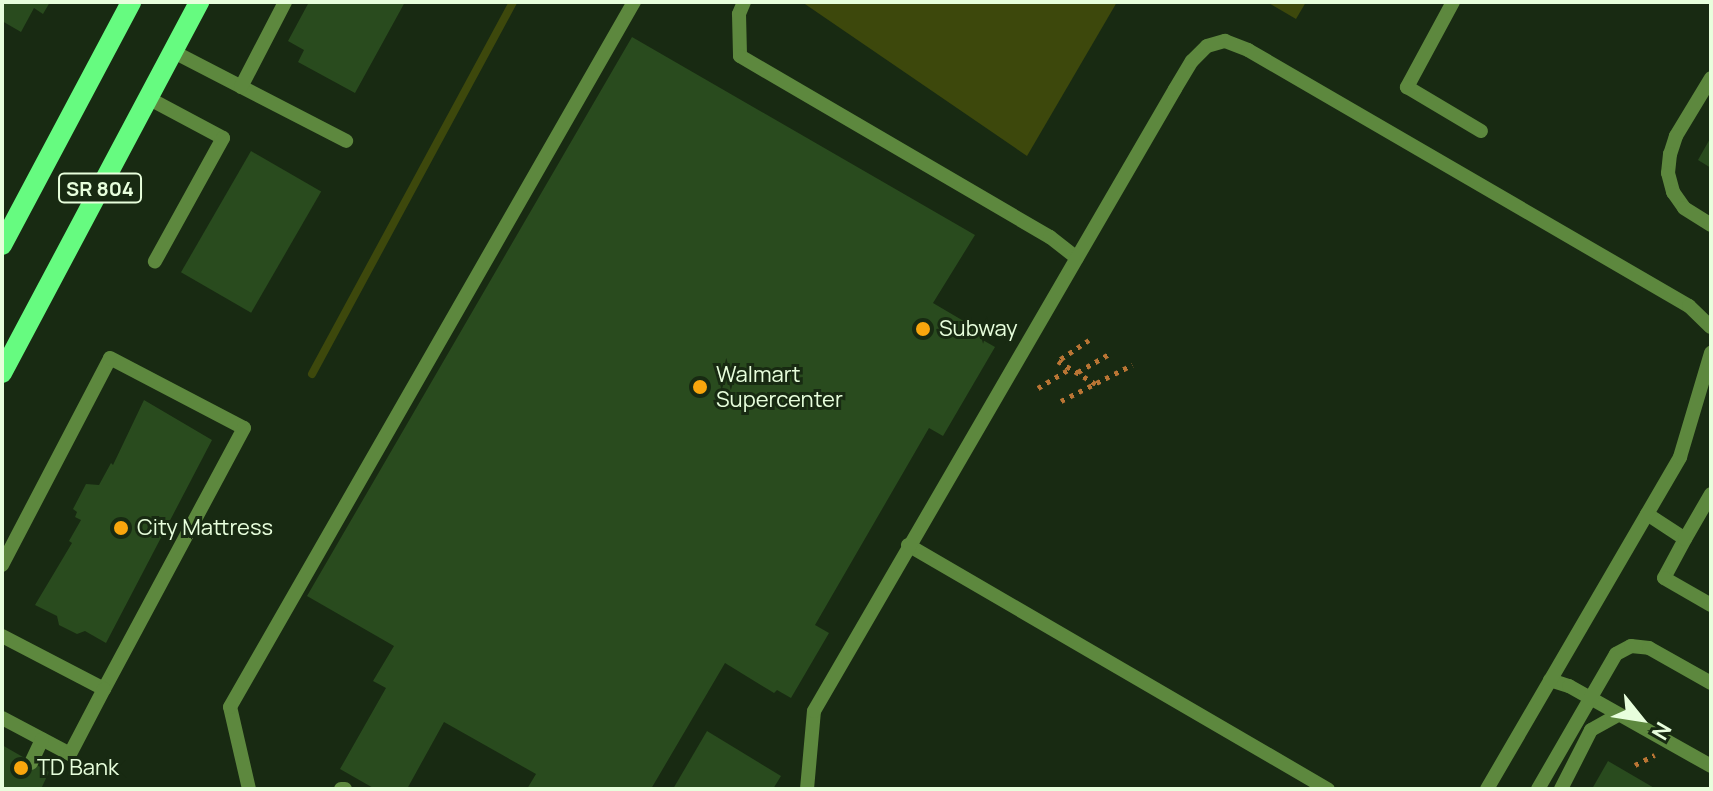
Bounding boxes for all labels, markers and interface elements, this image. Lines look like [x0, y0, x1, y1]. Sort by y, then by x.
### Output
road number: SR 804 [58, 172, 142, 204]
place label: Subway [939, 316, 1018, 342]
marker: Subway [914, 320, 932, 338]
place label: Walmart Supercenter [716, 361, 843, 412]
marker: Walmart Supercenter [691, 378, 709, 396]
place label: City Mattress [137, 515, 273, 541]
marker: City Mattress [112, 519, 130, 537]
north arrow [1601, 679, 1681, 759]
text: N [1645, 717, 1679, 745]
place label: TD Bank [37, 755, 119, 781]
marker: TD Bank [12, 759, 30, 777]

